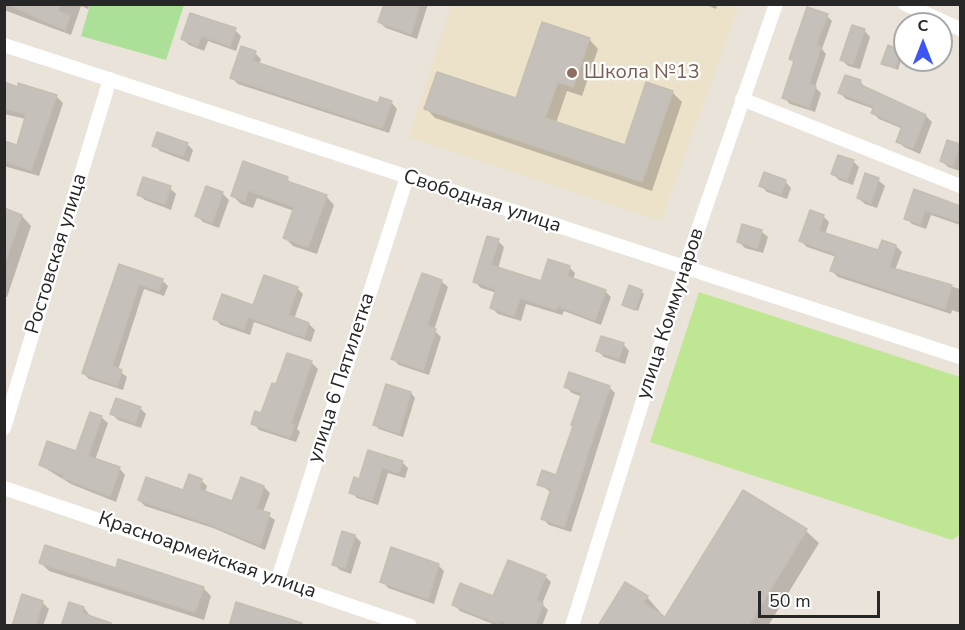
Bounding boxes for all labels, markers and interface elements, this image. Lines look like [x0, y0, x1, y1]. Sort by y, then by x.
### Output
north arrow [893, 12, 953, 72]
text: С [918, 15, 928, 37]
place label: Школа №13 [584, 61, 700, 85]
marker: Школа №13 [565, 66, 579, 80]
street label: Свободная улица [400, 165, 564, 239]
street label: Ростовская улица [21, 171, 93, 337]
street label: улица Коммунаров [632, 225, 710, 403]
street label: улица 6 Пятилетка [303, 290, 381, 466]
street label: Красноармейская улица [95, 507, 319, 605]
scale bar [761, 579, 882, 617]
text: 50 m [769, 589, 811, 613]

